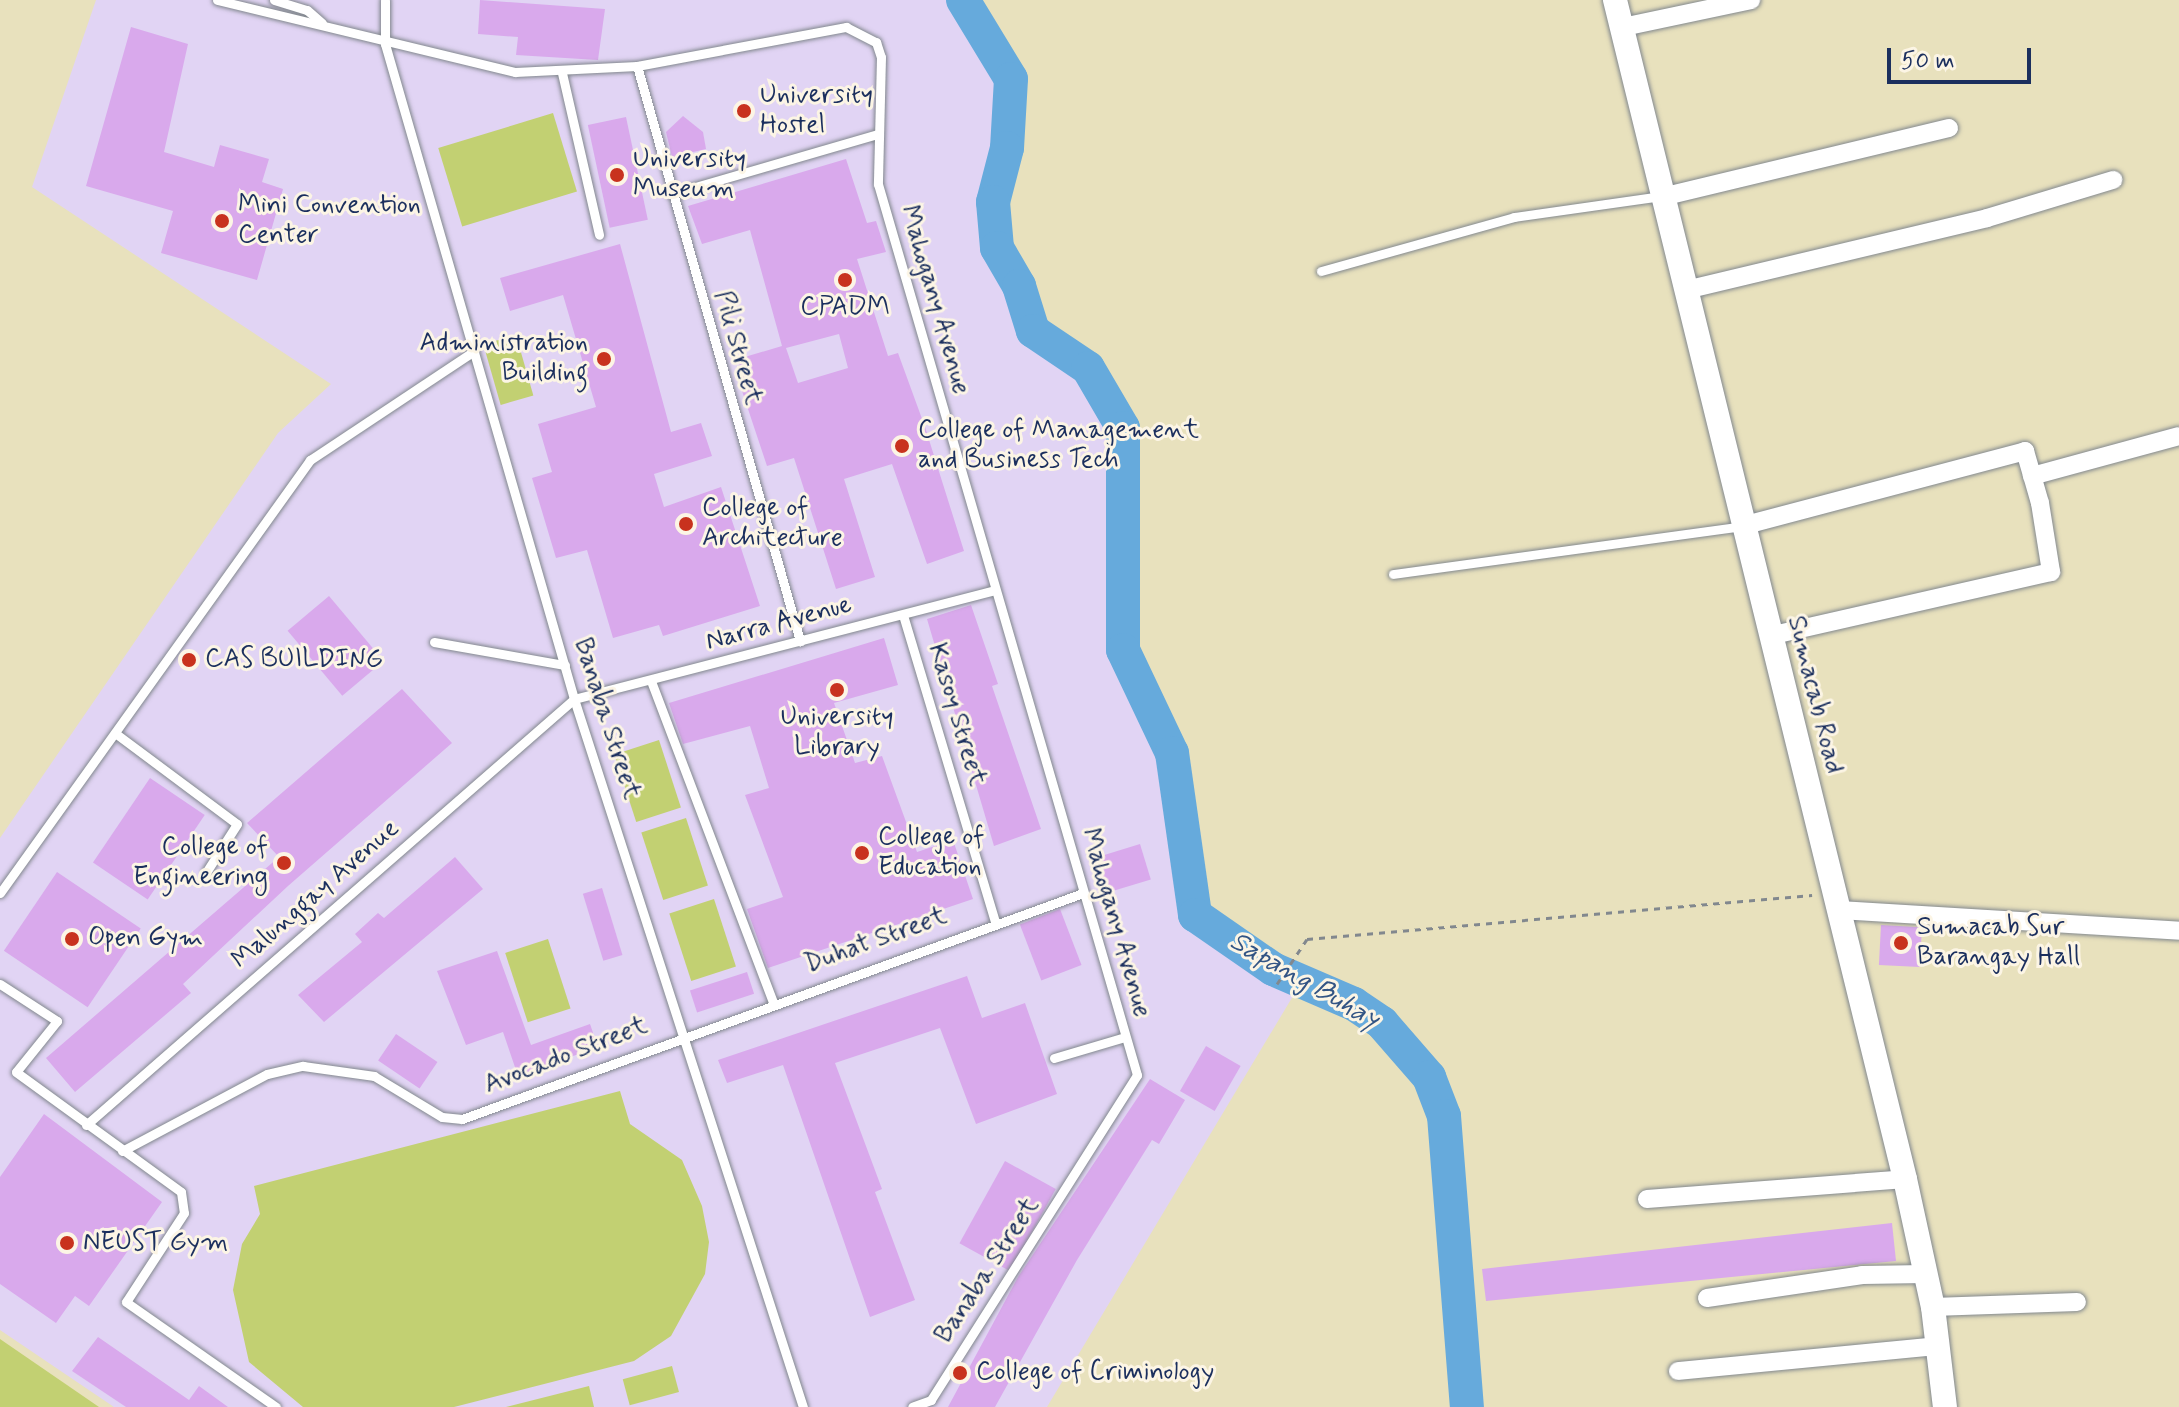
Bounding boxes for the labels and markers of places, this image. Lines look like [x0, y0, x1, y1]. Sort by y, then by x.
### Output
place label: University Hostel [760, 80, 873, 142]
marker: University Hostel [735, 102, 753, 120]
place label: University Museum [633, 144, 746, 206]
marker: University Museum [608, 166, 626, 184]
place label: Mini Convention Center [238, 190, 415, 252]
marker: Mini Convention Center [213, 212, 231, 230]
marker: CPADM [836, 271, 854, 289]
place label: CPADM [800, 292, 890, 324]
place label: Administration Building [420, 328, 588, 390]
marker: Administration Building [595, 350, 613, 368]
place label: College of Management and Business Tech [918, 415, 1180, 476]
marker: College of Management and Business Tech [893, 437, 911, 455]
place label: College of Architecture [702, 493, 843, 554]
marker: College of Architecture [677, 515, 695, 533]
place label: CAS BUILDING [205, 644, 384, 676]
marker: CAS BUILDING [180, 651, 198, 669]
marker: University Library [828, 681, 846, 699]
place label: University Library [781, 702, 893, 764]
place label: College of Education [878, 822, 984, 884]
place label: College of Engineering [133, 832, 268, 894]
marker: College of Education [853, 844, 871, 862]
marker: College of Engineering [275, 854, 293, 872]
place label: Sumacab Sur Barangay Hall [1917, 912, 2079, 974]
place label: Open Gym [88, 923, 207, 955]
marker: Open Gym [63, 930, 81, 948]
marker: Sumacab Sur Barangay Hall [1892, 934, 1910, 952]
place label: NEUST Gym [83, 1227, 228, 1259]
marker: NEUST Gym [58, 1234, 76, 1252]
place label: College of Criminology [976, 1357, 1224, 1389]
marker: College of Criminology [951, 1364, 969, 1382]

